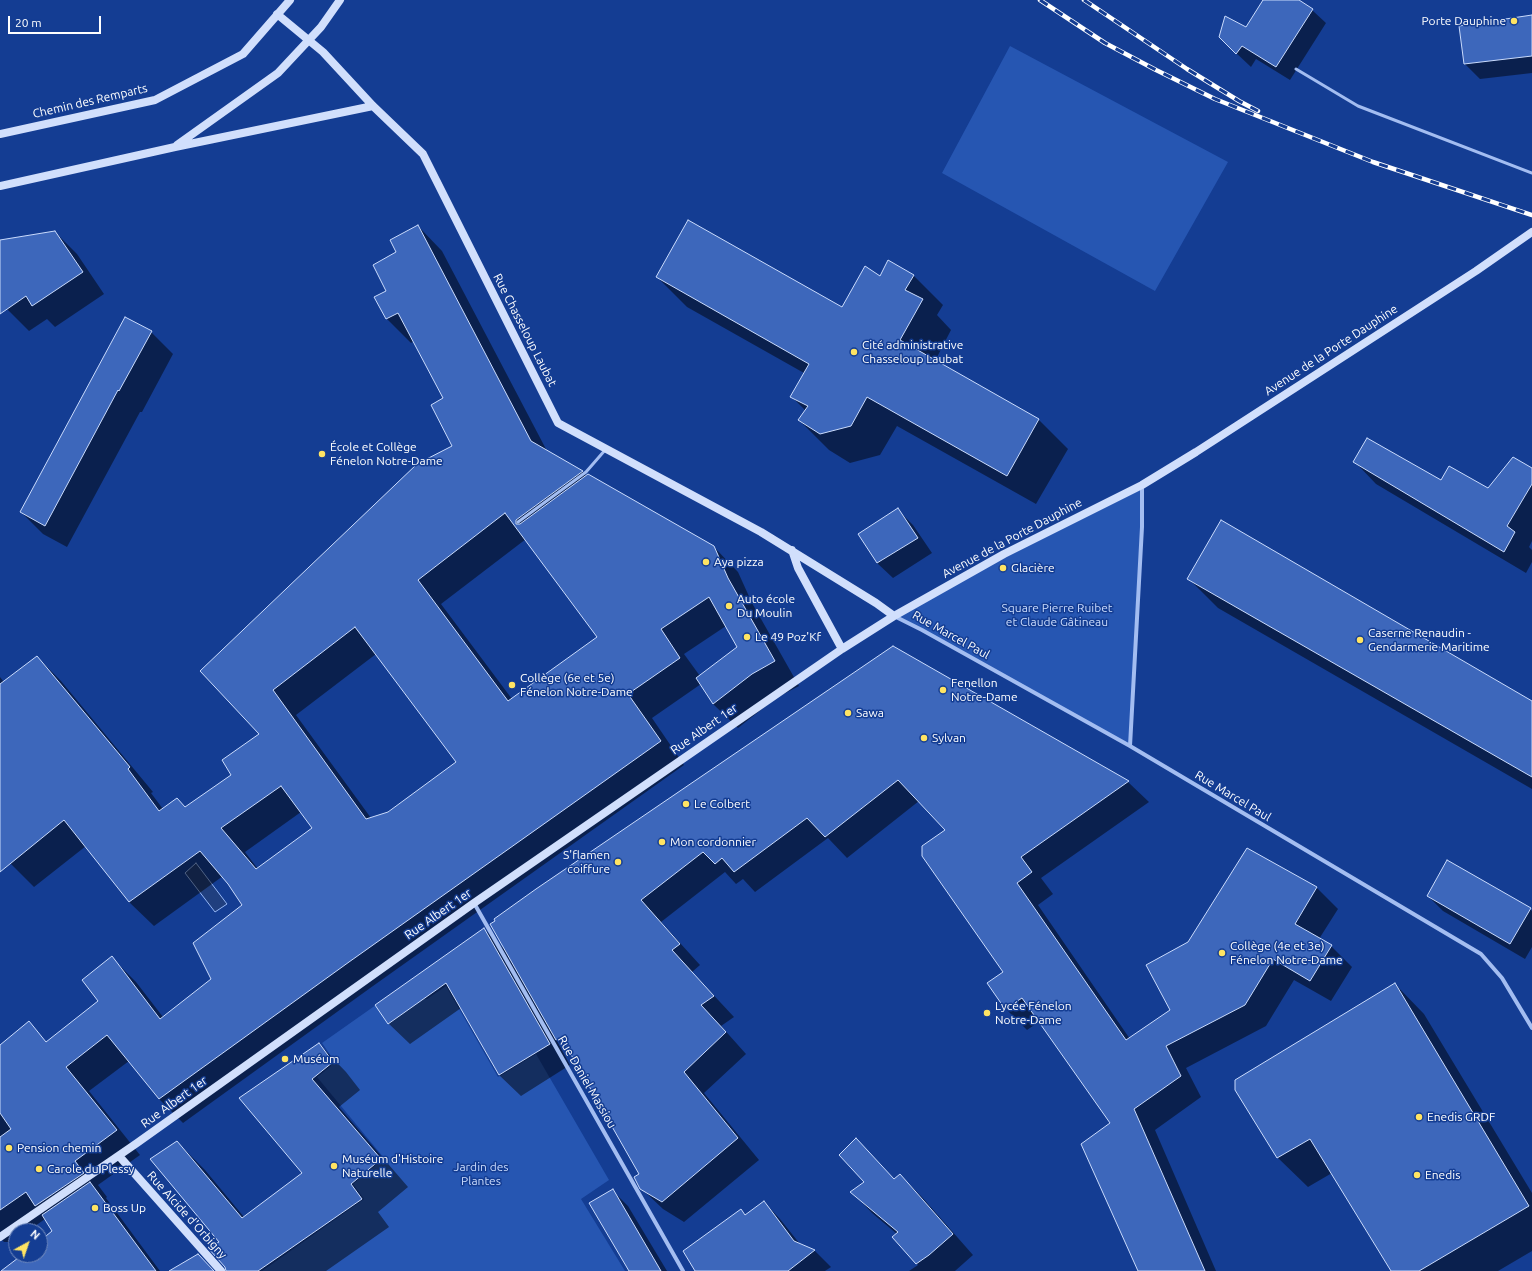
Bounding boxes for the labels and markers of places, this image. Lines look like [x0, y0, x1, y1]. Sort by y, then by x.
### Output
place label: Porte Dauphine [1422, 14, 1506, 28]
marker: Porte Dauphine [1509, 16, 1519, 26]
place label: Cité administrative Chasseloup Laubat [862, 338, 963, 366]
marker: Cité administrative Chasseloup Laubat [849, 347, 859, 357]
place label: École et Collège Fénelon Notre-Dame [330, 440, 443, 468]
marker: École et Collège Fénelon Notre-Dame [317, 449, 327, 459]
place label: Aya pizza [714, 555, 764, 569]
marker: Aya pizza [701, 557, 711, 567]
place label: Glacière [1011, 561, 1055, 575]
marker: Glacière [998, 563, 1008, 573]
place label: Auto école Du Moulin [737, 592, 795, 620]
marker: Auto école Du Moulin [724, 601, 734, 611]
place label: Caserne Renaudin - Gendarmerie Maritime [1368, 626, 1490, 654]
place label: Le 49 Poz'Kf [755, 630, 821, 644]
marker: Le 49 Poz'Kf [742, 632, 752, 642]
marker: Caserne Renaudin - Gendarmerie Maritime [1355, 635, 1365, 645]
place label: Collège (6e et 5e) Fénelon Notre-Dame [520, 671, 633, 699]
place label: Fenellon Notre-Dame [951, 676, 1018, 704]
marker: Collège (6e et 5e) Fénelon Notre-Dame [507, 680, 517, 690]
marker: Fenellon Notre-Dame [938, 685, 948, 695]
place label: Sawa [856, 706, 884, 720]
marker: Sawa [843, 708, 853, 718]
place label: Sylvan [932, 731, 966, 745]
marker: Sylvan [919, 733, 929, 743]
place label: Le Colbert [694, 797, 750, 811]
marker: Le Colbert [681, 799, 691, 809]
place label: Mon cordonnier [670, 835, 756, 849]
marker: Mon cordonnier [657, 837, 667, 847]
place label: S'flamen coiffure [563, 848, 610, 876]
marker: S'flamen coiffure [613, 857, 623, 867]
place label: Collège (4e et 3e) Fénelon Notre-Dame [1230, 939, 1343, 967]
marker: Collège (4e et 3e) Fénelon Notre-Dame [1217, 948, 1227, 958]
place label: Lycée Fénelon Notre-Dame [995, 999, 1072, 1027]
marker: Lycée Fénelon Notre-Dame [982, 1008, 992, 1018]
place label: Muséum [293, 1052, 339, 1066]
marker: Muséum [280, 1054, 290, 1064]
place label: Enedis GRDF [1427, 1110, 1495, 1124]
marker: Enedis GRDF [1414, 1112, 1424, 1122]
place label: Pension chemin [17, 1141, 101, 1155]
marker: Pension chemin [4, 1143, 14, 1153]
place label: Muséum d'Histoire Naturelle [342, 1152, 443, 1180]
marker: Muséum d'Histoire Naturelle [329, 1161, 339, 1171]
place label: Carole du Plessy [47, 1162, 134, 1176]
marker: Carole du Plessy [34, 1164, 44, 1174]
place label: Enedis [1425, 1168, 1460, 1182]
marker: Enedis [1412, 1170, 1422, 1180]
place label: Boss Up [103, 1201, 146, 1215]
marker: Boss Up [90, 1203, 100, 1213]

